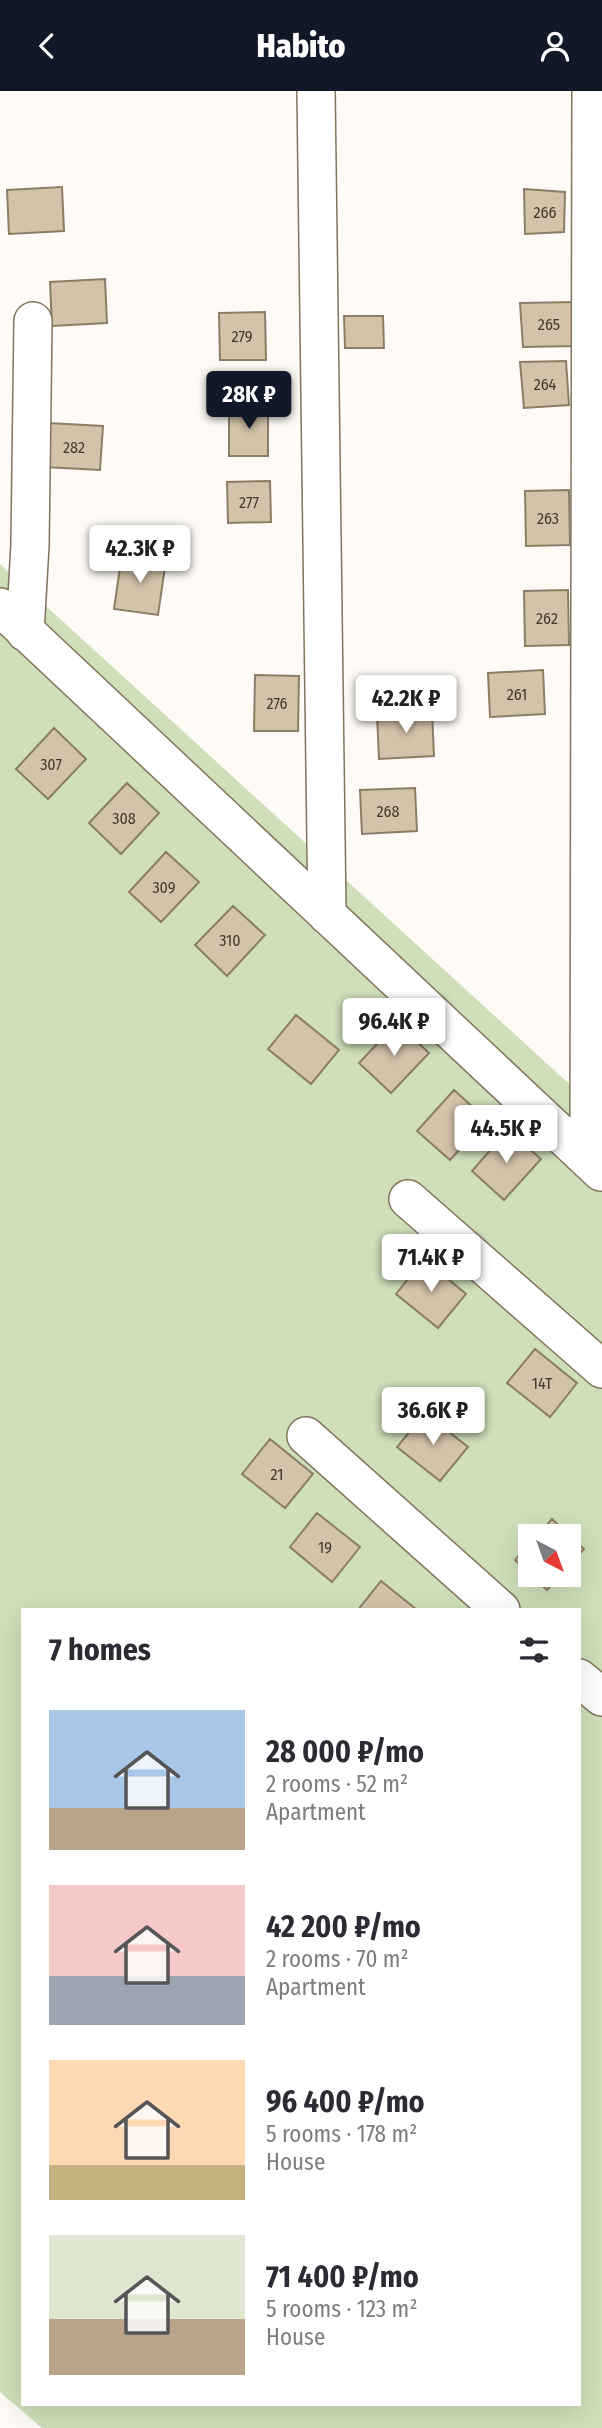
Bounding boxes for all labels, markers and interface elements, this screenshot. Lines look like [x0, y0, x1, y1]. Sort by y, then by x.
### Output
icon: back [28, 27, 66, 65]
text: Habito [257, 27, 345, 65]
icon: person [536, 27, 574, 65]
house number: 266 [534, 203, 557, 222]
house number: 265 [538, 315, 560, 334]
house number: 279 [232, 327, 253, 346]
pin: 28K ₽ [200, 371, 298, 431]
house number: 264 [534, 375, 557, 394]
text: 28K ₽ [222, 380, 276, 408]
house number: 282 [63, 438, 85, 457]
house number: 277 [239, 493, 259, 512]
house number: 263 [537, 509, 559, 528]
pin: 42.3K ₽ [75, 525, 205, 585]
text: 42.3K ₽ [105, 534, 175, 562]
house number: 262 [536, 609, 558, 628]
pin: 42.2K ₽ [341, 675, 471, 735]
text: 42.2K ₽ [372, 684, 440, 712]
house number: 261 [507, 685, 527, 704]
house number: 276 [267, 694, 288, 713]
house number: 307 [40, 755, 62, 774]
house number: 268 [377, 802, 400, 821]
house number: 308 [112, 809, 136, 828]
house number: 309 [152, 878, 176, 897]
house number: 310 [219, 931, 241, 950]
pin: 96.4K ₽ [329, 999, 459, 1058]
text: 96.4K ₽ [358, 1007, 430, 1035]
pin: 44.5K ₽ [441, 1105, 571, 1165]
text: 44.5K ₽ [470, 1114, 542, 1142]
pin: 71.4K ₽ [366, 1235, 496, 1294]
text: 71.4K ₽ [398, 1243, 464, 1271]
house number: 14Т [532, 1374, 553, 1393]
pin: 36.6K ₽ [368, 1387, 498, 1447]
text: 36.6K ₽ [398, 1396, 468, 1424]
house number: 21 [271, 1465, 283, 1484]
north arrow [518, 1524, 581, 1587]
map controls [518, 1524, 581, 1587]
house number: 19 [318, 1538, 332, 1557]
icon: filters [515, 1631, 553, 1669]
text: 7 homes [49, 1632, 151, 1668]
text: 28 000 ₽/mo [266, 1734, 424, 1770]
icon: home [105, 1738, 189, 1822]
text: 2 rooms · 52 m² [266, 1770, 408, 1798]
text: Apartment [266, 1798, 366, 1826]
text: 42 200 ₽/mo [266, 1909, 421, 1945]
icon: home [105, 1913, 189, 1997]
text: 2 rooms · 70 m² [266, 1945, 409, 1973]
text: Apartment [266, 1973, 366, 2001]
text: 96 400 ₽/mo [266, 2084, 425, 2120]
icon: home [105, 2088, 189, 2172]
text: 5 rooms · 178 m² [266, 2120, 417, 2148]
text: House [266, 2148, 325, 2176]
text: 71 400 ₽/mo [266, 2259, 419, 2295]
icon: home [105, 2263, 189, 2347]
text: 5 rooms · 123 m² [266, 2295, 417, 2323]
text: House [266, 2323, 325, 2351]

